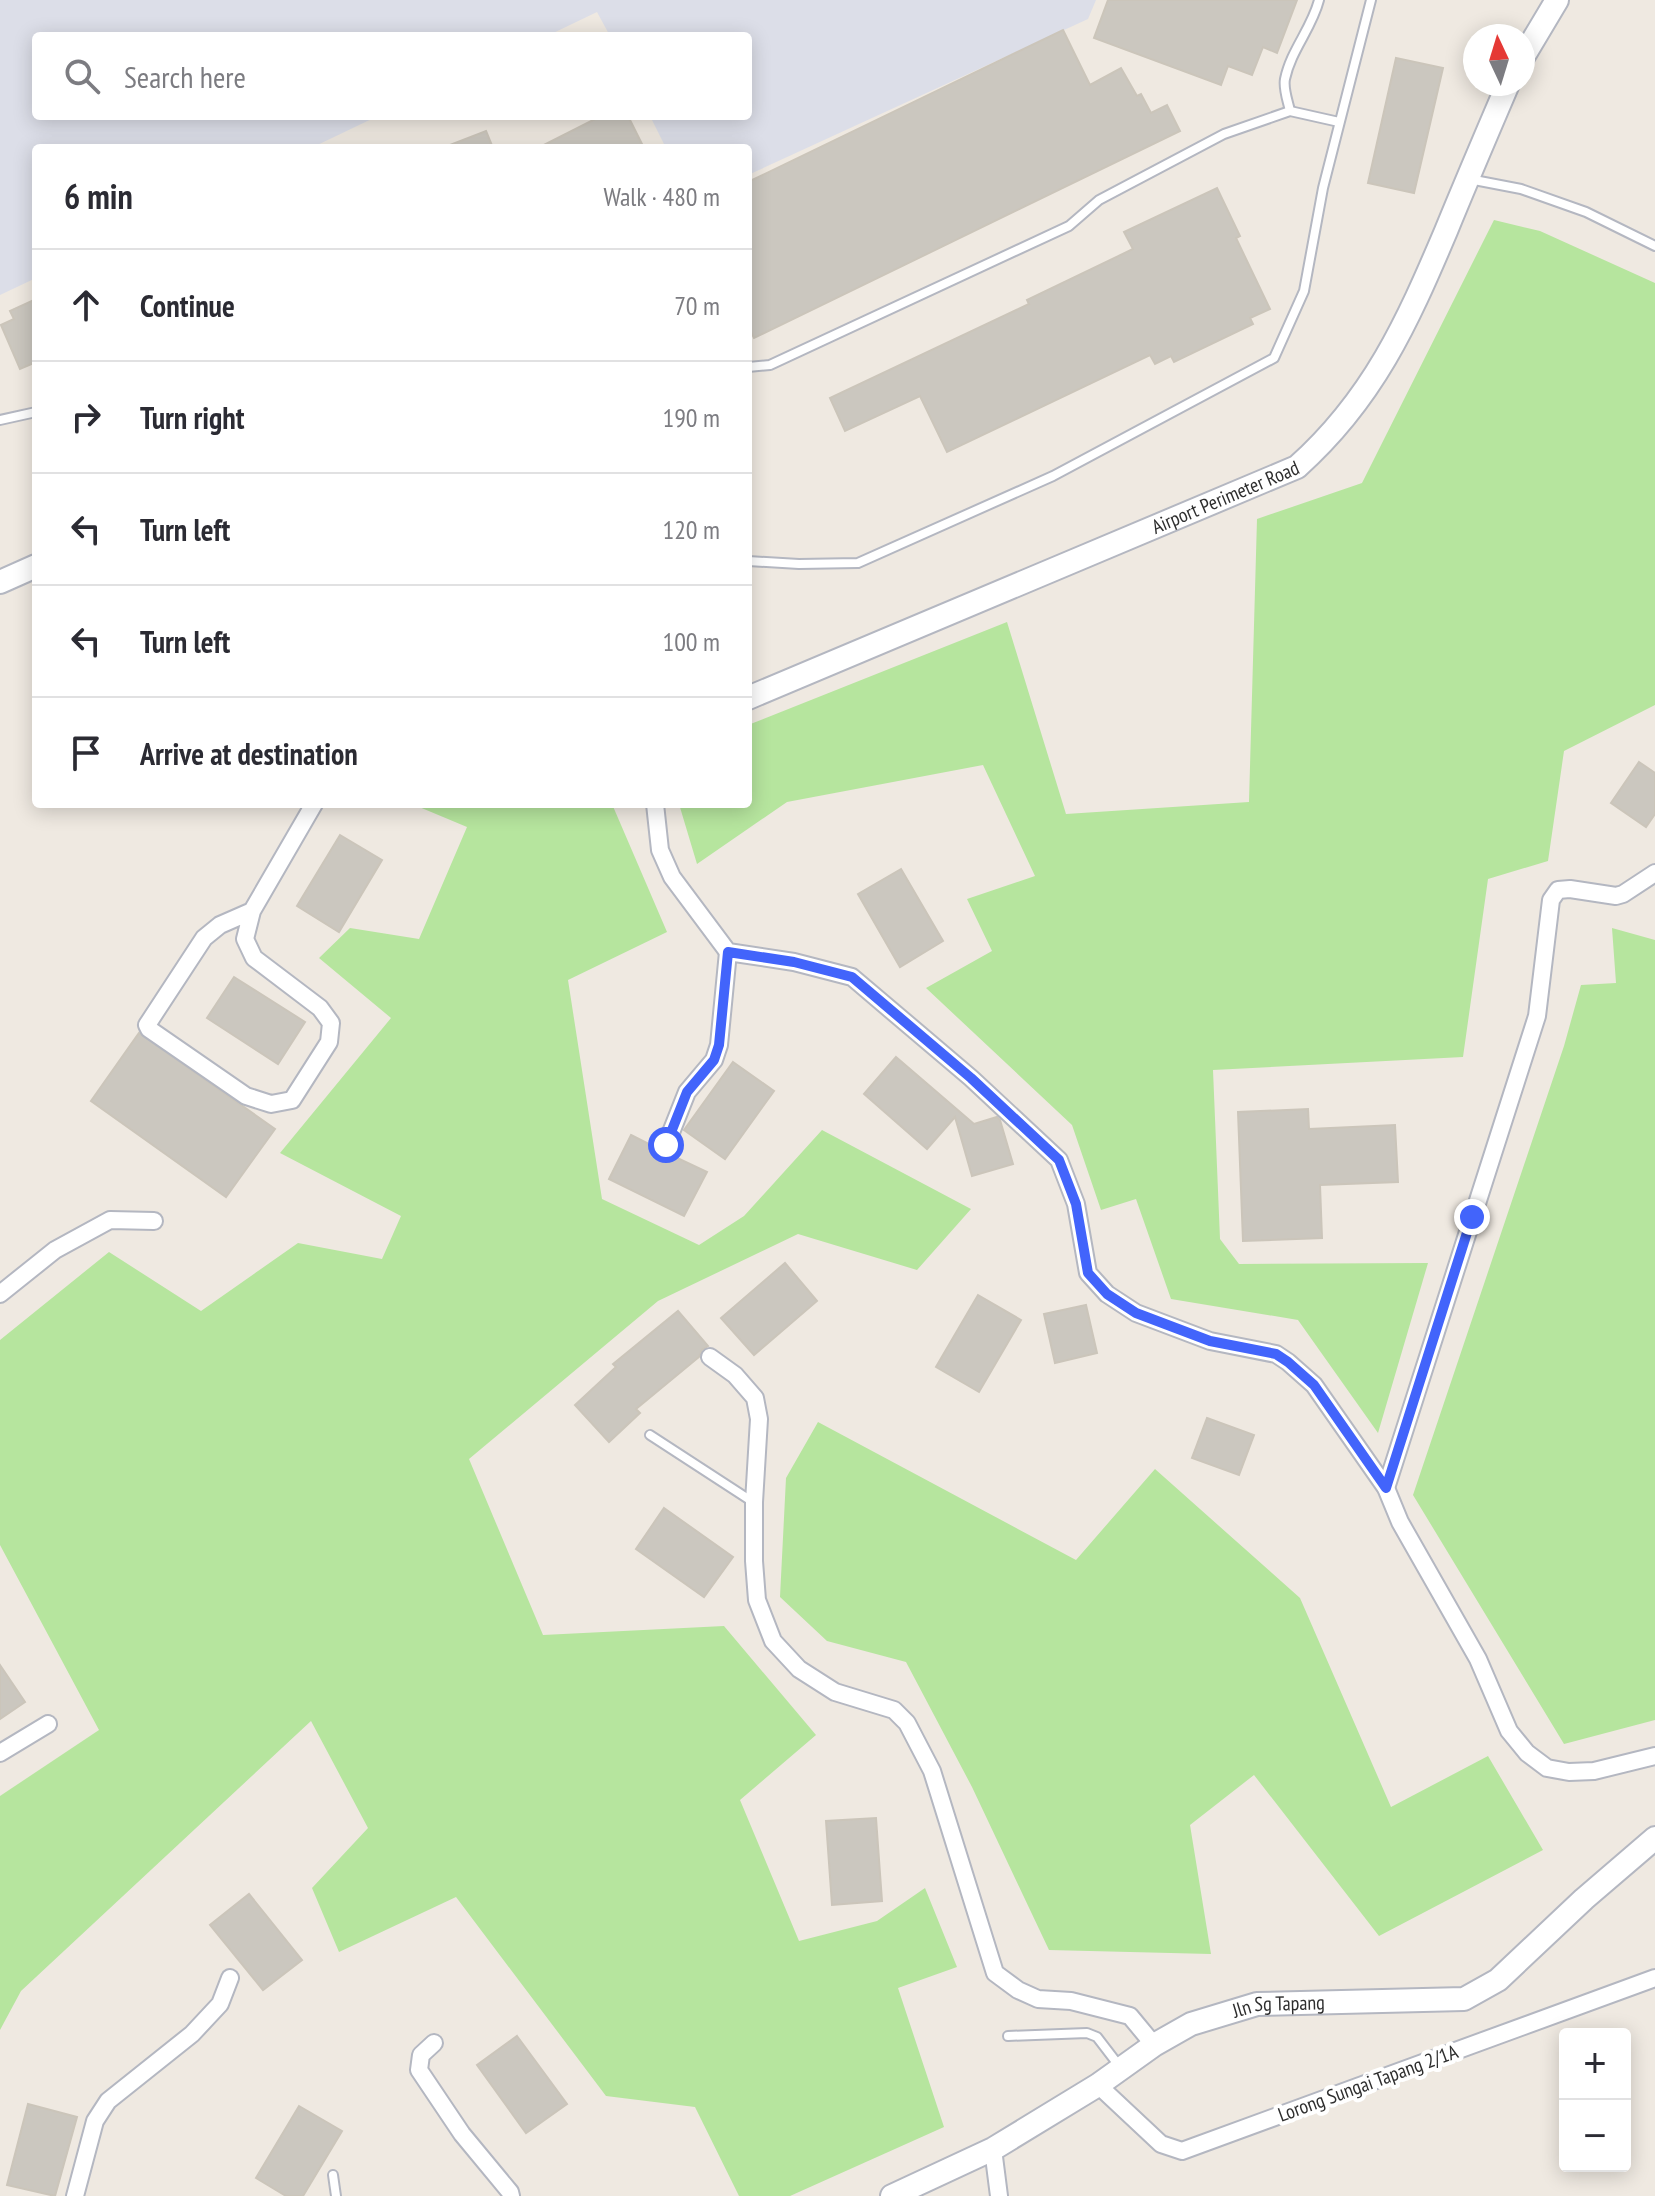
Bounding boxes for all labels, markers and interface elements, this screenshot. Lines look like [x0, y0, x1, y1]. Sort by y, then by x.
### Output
north arrow [1463, 24, 1535, 96]
search box [32, 32, 752, 120]
icon: search [60, 54, 104, 98]
text: Search here [124, 57, 246, 96]
text: 6 min [64, 174, 133, 218]
text: Walk · 480 m [603, 180, 720, 213]
icon: ahead [64, 283, 108, 327]
text: Continue [140, 286, 235, 325]
text: 70 m [674, 289, 720, 322]
icon: right [64, 395, 108, 439]
text: Turn right [140, 398, 244, 437]
text: 190 m [662, 401, 720, 434]
street label: Airport Perimeter Road [1148, 455, 1303, 540]
icon: left [64, 507, 108, 551]
text: Turn left [140, 510, 230, 549]
text: 120 m [662, 513, 720, 546]
icon: left [64, 619, 108, 663]
text: Turn left [140, 622, 230, 661]
text: 100 m [662, 625, 720, 658]
icon: arrive [64, 731, 108, 775]
text: Arrive at destination [140, 734, 358, 773]
route start [648, 1127, 684, 1163]
route end [1454, 1199, 1490, 1235]
street label: Jln Sg Tapang [1228, 1989, 1325, 2024]
map controls [1559, 2028, 1631, 2172]
button: + [1559, 2028, 1631, 2100]
street label: Lorong Sungai Tapang 2/1A [1275, 2038, 1462, 2128]
button: − [1559, 2100, 1631, 2172]

